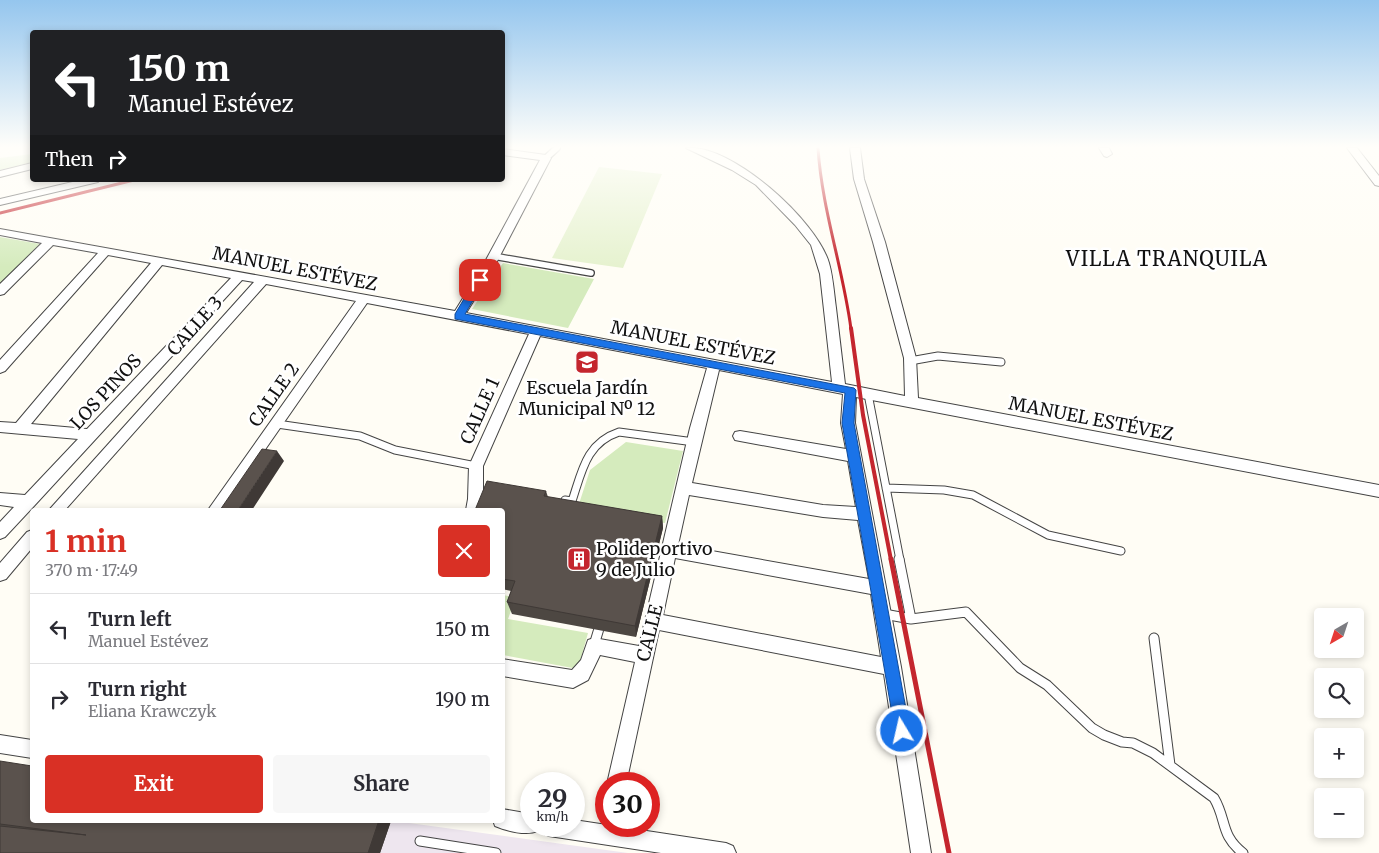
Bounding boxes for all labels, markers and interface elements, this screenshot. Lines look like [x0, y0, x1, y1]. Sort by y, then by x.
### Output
text: 150 m [128, 47, 230, 91]
icon: left [45, 50, 110, 115]
text: Manuel Estévez [128, 90, 294, 118]
icon: right [103, 145, 131, 173]
text: Then [45, 147, 93, 171]
street label: MANUEL ESTÉVEZ [211, 241, 379, 296]
district label: VILLA TRANQUILA [1065, 246, 1268, 271]
pin [459, 259, 501, 301]
icon: arrive [466, 266, 494, 294]
street label: CALLE 3 [162, 291, 227, 360]
street label: MANUEL ESTÉVEZ [609, 315, 777, 370]
street label: LOS PINOS [65, 349, 146, 434]
school or university icon: Escuela Jardín Municipal Nº 12 [574, 349, 600, 375]
street label: CALLE 2 [243, 358, 304, 431]
street label: CALLE 1 [455, 374, 504, 448]
place label: Escuela Jardín Municipal Nº 12 [518, 376, 656, 420]
street label: MANUEL ESTÉVEZ [1007, 391, 1175, 446]
text: 1 min [45, 522, 127, 560]
button: close [438, 525, 490, 577]
place label: Polideportivo 9 de Julio [596, 537, 713, 581]
building icon: Polideportivo 9 de Julio [566, 546, 592, 572]
text: 370 m · 17:49 [45, 560, 138, 580]
street label: CALLE [631, 601, 668, 664]
text: Turn left [88, 607, 172, 631]
north arrow [1314, 608, 1364, 658]
map controls [1314, 608, 1364, 838]
icon: left [45, 615, 73, 643]
text: 150 m [436, 617, 490, 641]
text: Manuel Estévez [88, 631, 208, 651]
button: search [1314, 668, 1364, 718]
text: Turn right [88, 677, 187, 701]
icon: right [45, 685, 73, 713]
text: 190 m [435, 687, 490, 711]
text: Eliana Krawczyk [88, 701, 216, 721]
position arrow [875, 704, 927, 756]
button: + [1314, 728, 1364, 778]
button: Exit [45, 755, 263, 813]
button: Share [273, 755, 490, 813]
speed limit sign: 30 [595, 772, 660, 837]
text: 29 [538, 782, 567, 814]
button: − [1314, 788, 1364, 838]
text: km/h [537, 809, 568, 824]

